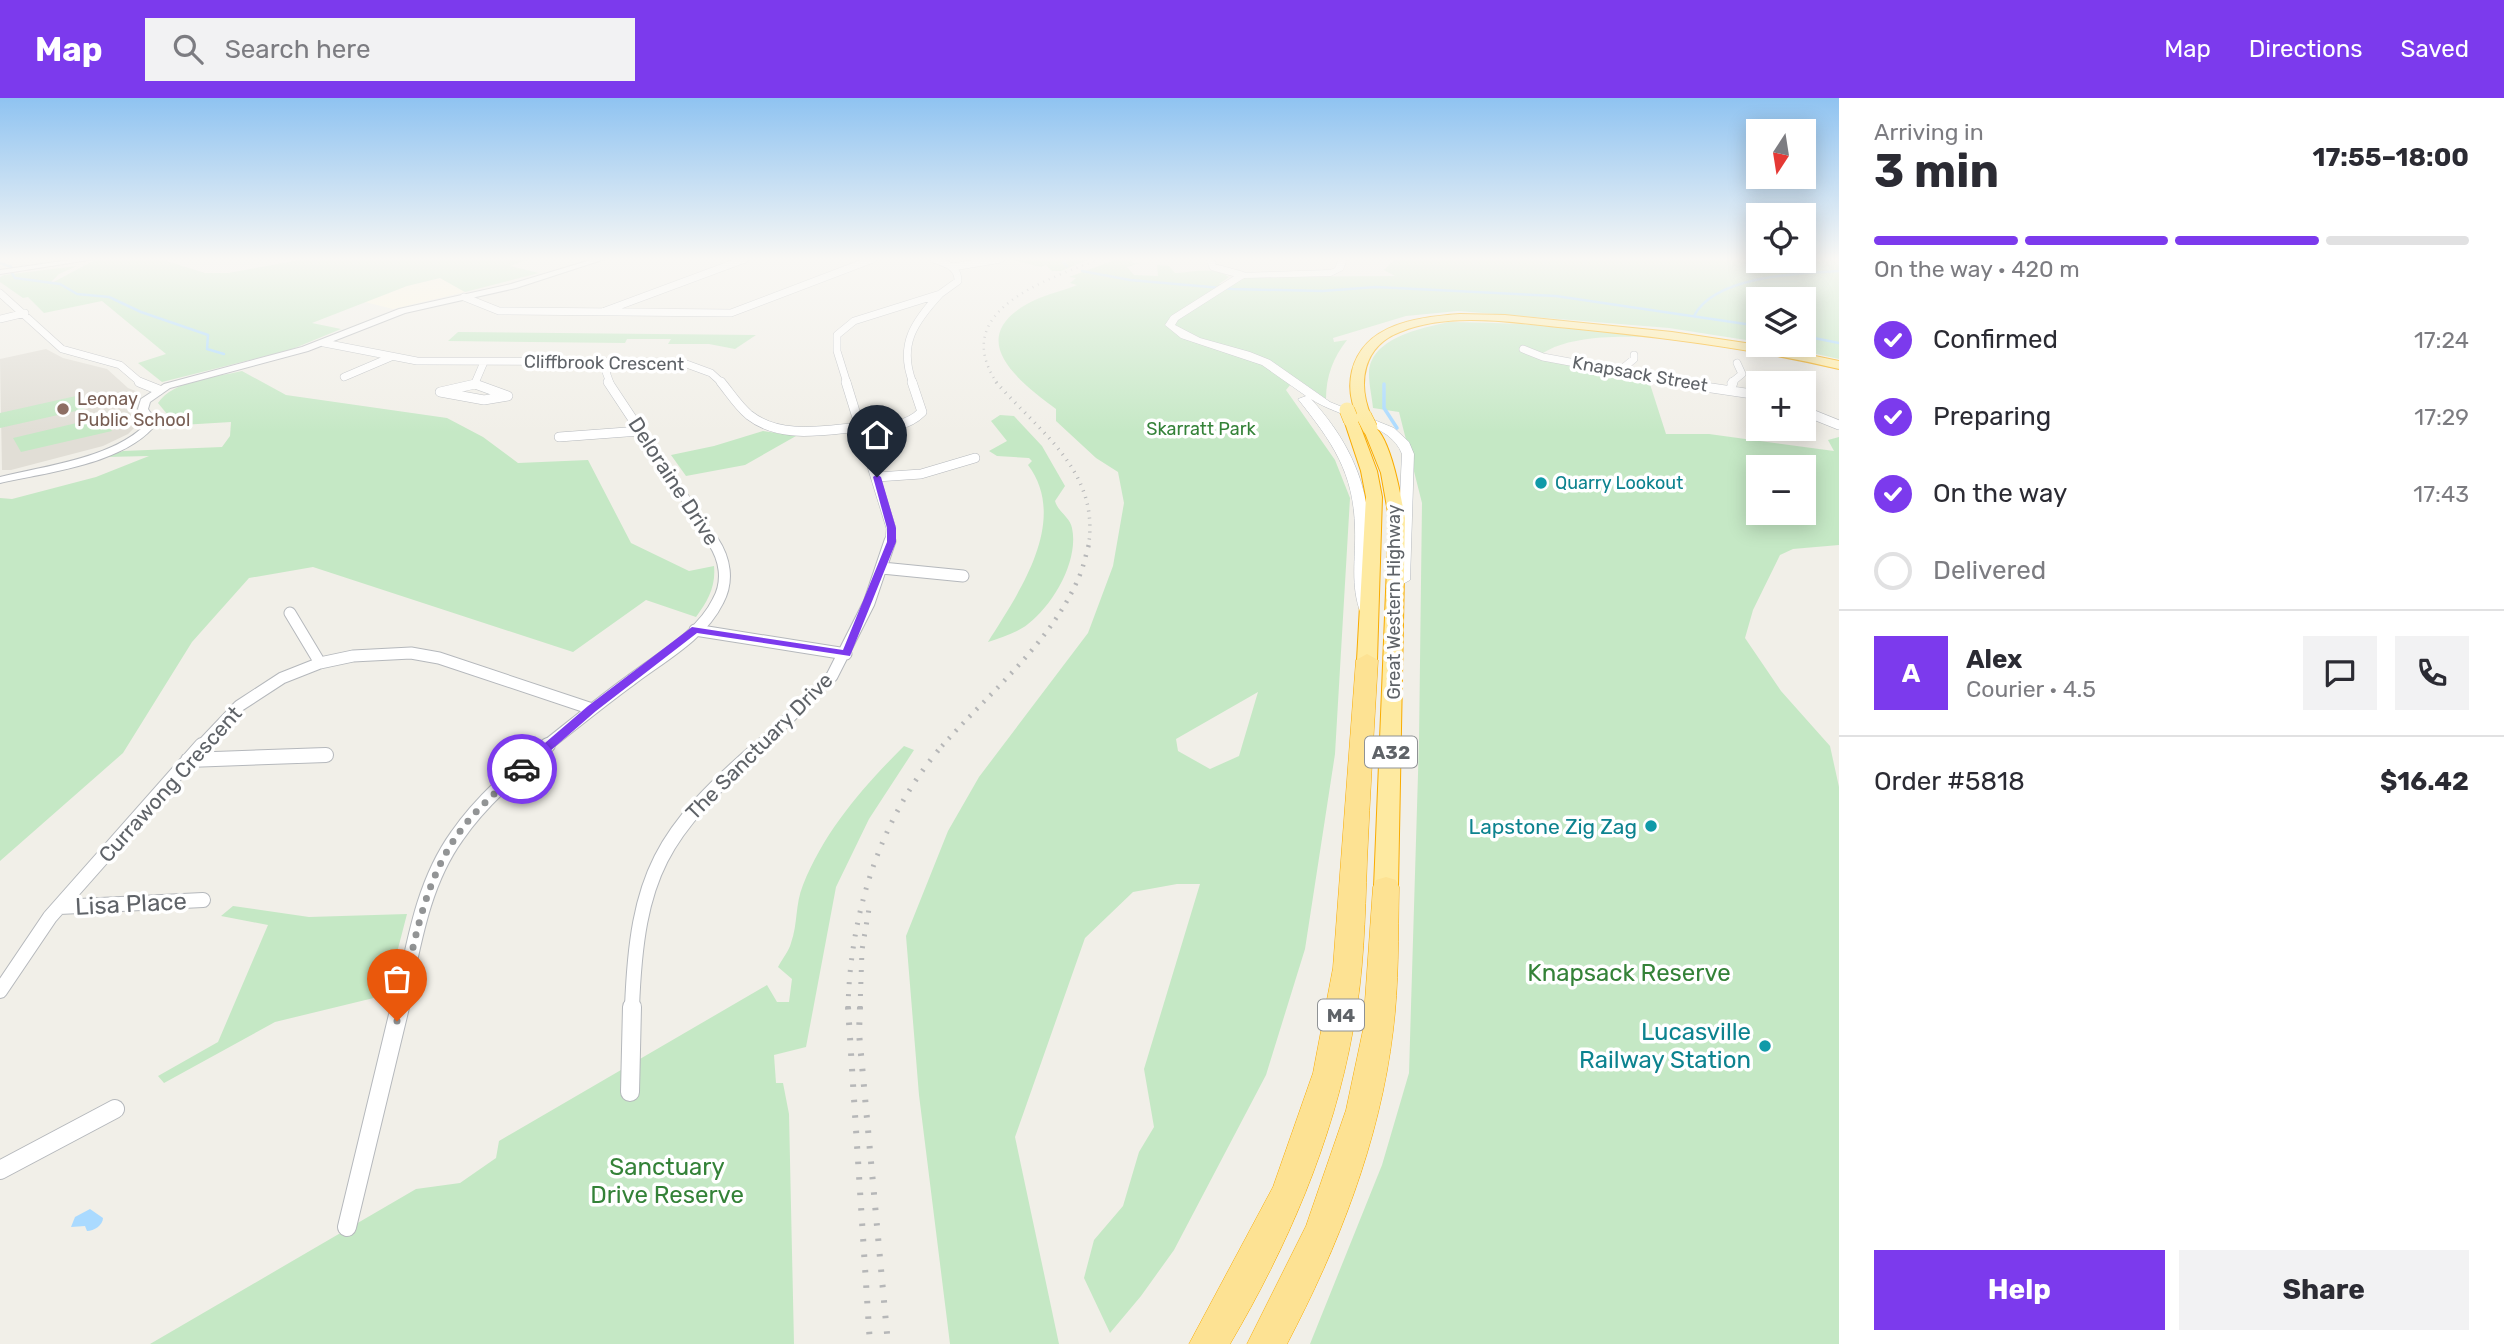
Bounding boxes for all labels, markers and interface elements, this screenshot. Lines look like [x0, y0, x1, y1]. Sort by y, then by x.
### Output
search box [145, 18, 635, 81]
text: Map [35, 30, 103, 69]
icon: search [169, 30, 207, 68]
text: Search here [225, 34, 370, 65]
text: Map [2164, 35, 2211, 63]
text: Directions [2249, 35, 2362, 63]
text: Saved [2400, 35, 2469, 63]
text: Arriving in [1874, 118, 1984, 146]
north arrow [1746, 119, 1816, 189]
map controls [1746, 119, 1816, 525]
text: 17:55–18:00 [2312, 142, 2469, 173]
text: 3 min [1874, 144, 1999, 199]
button: locate [1746, 203, 1816, 273]
text: On the way · 420 m [1874, 255, 2080, 283]
button: layers [1746, 287, 1816, 357]
icon: check [1874, 321, 1912, 359]
text: Confirmed [1933, 324, 2058, 355]
text: 17:24 [2414, 326, 2469, 354]
street label: Cliffbrook Crescent [524, 351, 684, 375]
street label: Knapsack Street [1571, 351, 1709, 397]
button: + [1746, 371, 1816, 441]
place label: Leonay Public School [77, 388, 190, 431]
icon: check [1874, 398, 1912, 436]
marker: Leonay Public School [55, 401, 71, 417]
text: Preparing [1933, 401, 2051, 432]
text: 17:29 [2414, 403, 2469, 431]
pin [847, 405, 907, 477]
street label: Deloraine Drive [623, 412, 725, 550]
icon: home [858, 416, 896, 454]
park label: Skarratt Park [1146, 418, 1256, 440]
button: − [1746, 455, 1816, 525]
place label: Quarry Lookout [1555, 472, 1683, 494]
marker: Quarry Lookout [1533, 475, 1549, 491]
icon: check [1874, 475, 1912, 513]
text: On the way [1933, 478, 2067, 509]
text: 17:43 [2413, 480, 2469, 508]
street label: Great Western Highway [1383, 504, 1405, 700]
text: Delivered [1933, 555, 2046, 586]
button: chat [2303, 636, 2377, 710]
button: phone [2395, 636, 2469, 710]
text: Alex [1966, 644, 2022, 675]
text: A [1902, 658, 1920, 689]
street label: The Sanctuary Drive [680, 667, 838, 825]
text: Courier · 4.5 [1966, 675, 2096, 703]
street label: Currawong Crescent [93, 701, 247, 867]
courier [487, 734, 557, 804]
road number: A32 [1365, 736, 1417, 768]
icon: car [503, 750, 541, 788]
text: Order #5818 [1874, 766, 2025, 797]
text: $16.42 [2380, 766, 2469, 797]
place label: Lapstone Zig Zag [1468, 814, 1637, 839]
marker: Lapstone Zig Zag [1643, 818, 1659, 834]
street label: Lisa Place [74, 887, 188, 921]
pin [367, 949, 427, 1021]
park label: Knapsack Reserve [1527, 959, 1731, 987]
icon: bag [378, 960, 416, 998]
road number: M4 [1318, 1000, 1364, 1030]
place label: Lucasville Railway Station [1579, 1018, 1751, 1074]
marker: Lucasville Railway Station [1757, 1038, 1773, 1054]
park label: Sanctuary Drive Reserve [590, 1153, 744, 1209]
button: Help [1874, 1250, 2165, 1330]
button: Share [2179, 1250, 2469, 1330]

